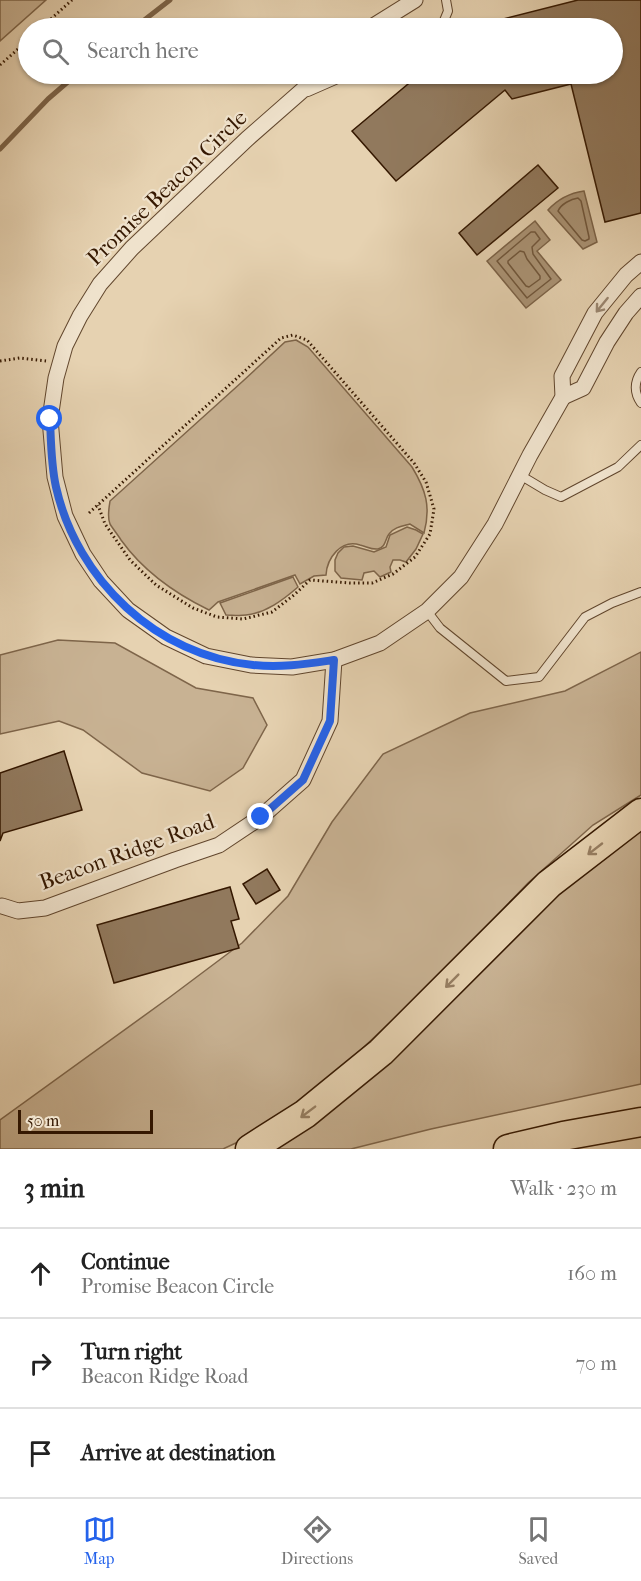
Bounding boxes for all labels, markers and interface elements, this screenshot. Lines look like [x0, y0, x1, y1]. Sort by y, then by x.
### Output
search box [18, 18, 623, 84]
icon: search [39, 35, 72, 68]
text: Search here [87, 38, 199, 64]
street label: Promise Beacon Circle [82, 105, 253, 271]
one-way arrow [595, 297, 608, 313]
route start [36, 405, 62, 431]
route end [247, 803, 273, 829]
street label: Beacon Ridge Road [36, 808, 219, 896]
one-way arrow [587, 842, 603, 855]
one-way arrow [445, 974, 460, 989]
one-way arrow [300, 1105, 316, 1118]
scale bar [18, 1107, 153, 1134]
text: 50 m [27, 1111, 59, 1130]
text: 3 min [24, 1173, 85, 1204]
text: Walk · 230 m [511, 1177, 617, 1200]
text: Continue [81, 1249, 170, 1275]
icon: ahead [24, 1257, 57, 1290]
text: 160 m [567, 1262, 617, 1285]
text: Promise Beacon Circle [81, 1275, 274, 1298]
text: Turn right [81, 1339, 182, 1365]
icon: right [24, 1347, 57, 1380]
text: 70 m [575, 1352, 617, 1375]
text: Beacon Ridge Road [81, 1365, 248, 1388]
icon: arrive [24, 1437, 57, 1470]
text: Arrive at destination [81, 1440, 275, 1466]
tab: Map [83, 1513, 116, 1568]
tab: Directions [281, 1513, 353, 1568]
tab: Saved [519, 1513, 558, 1568]

